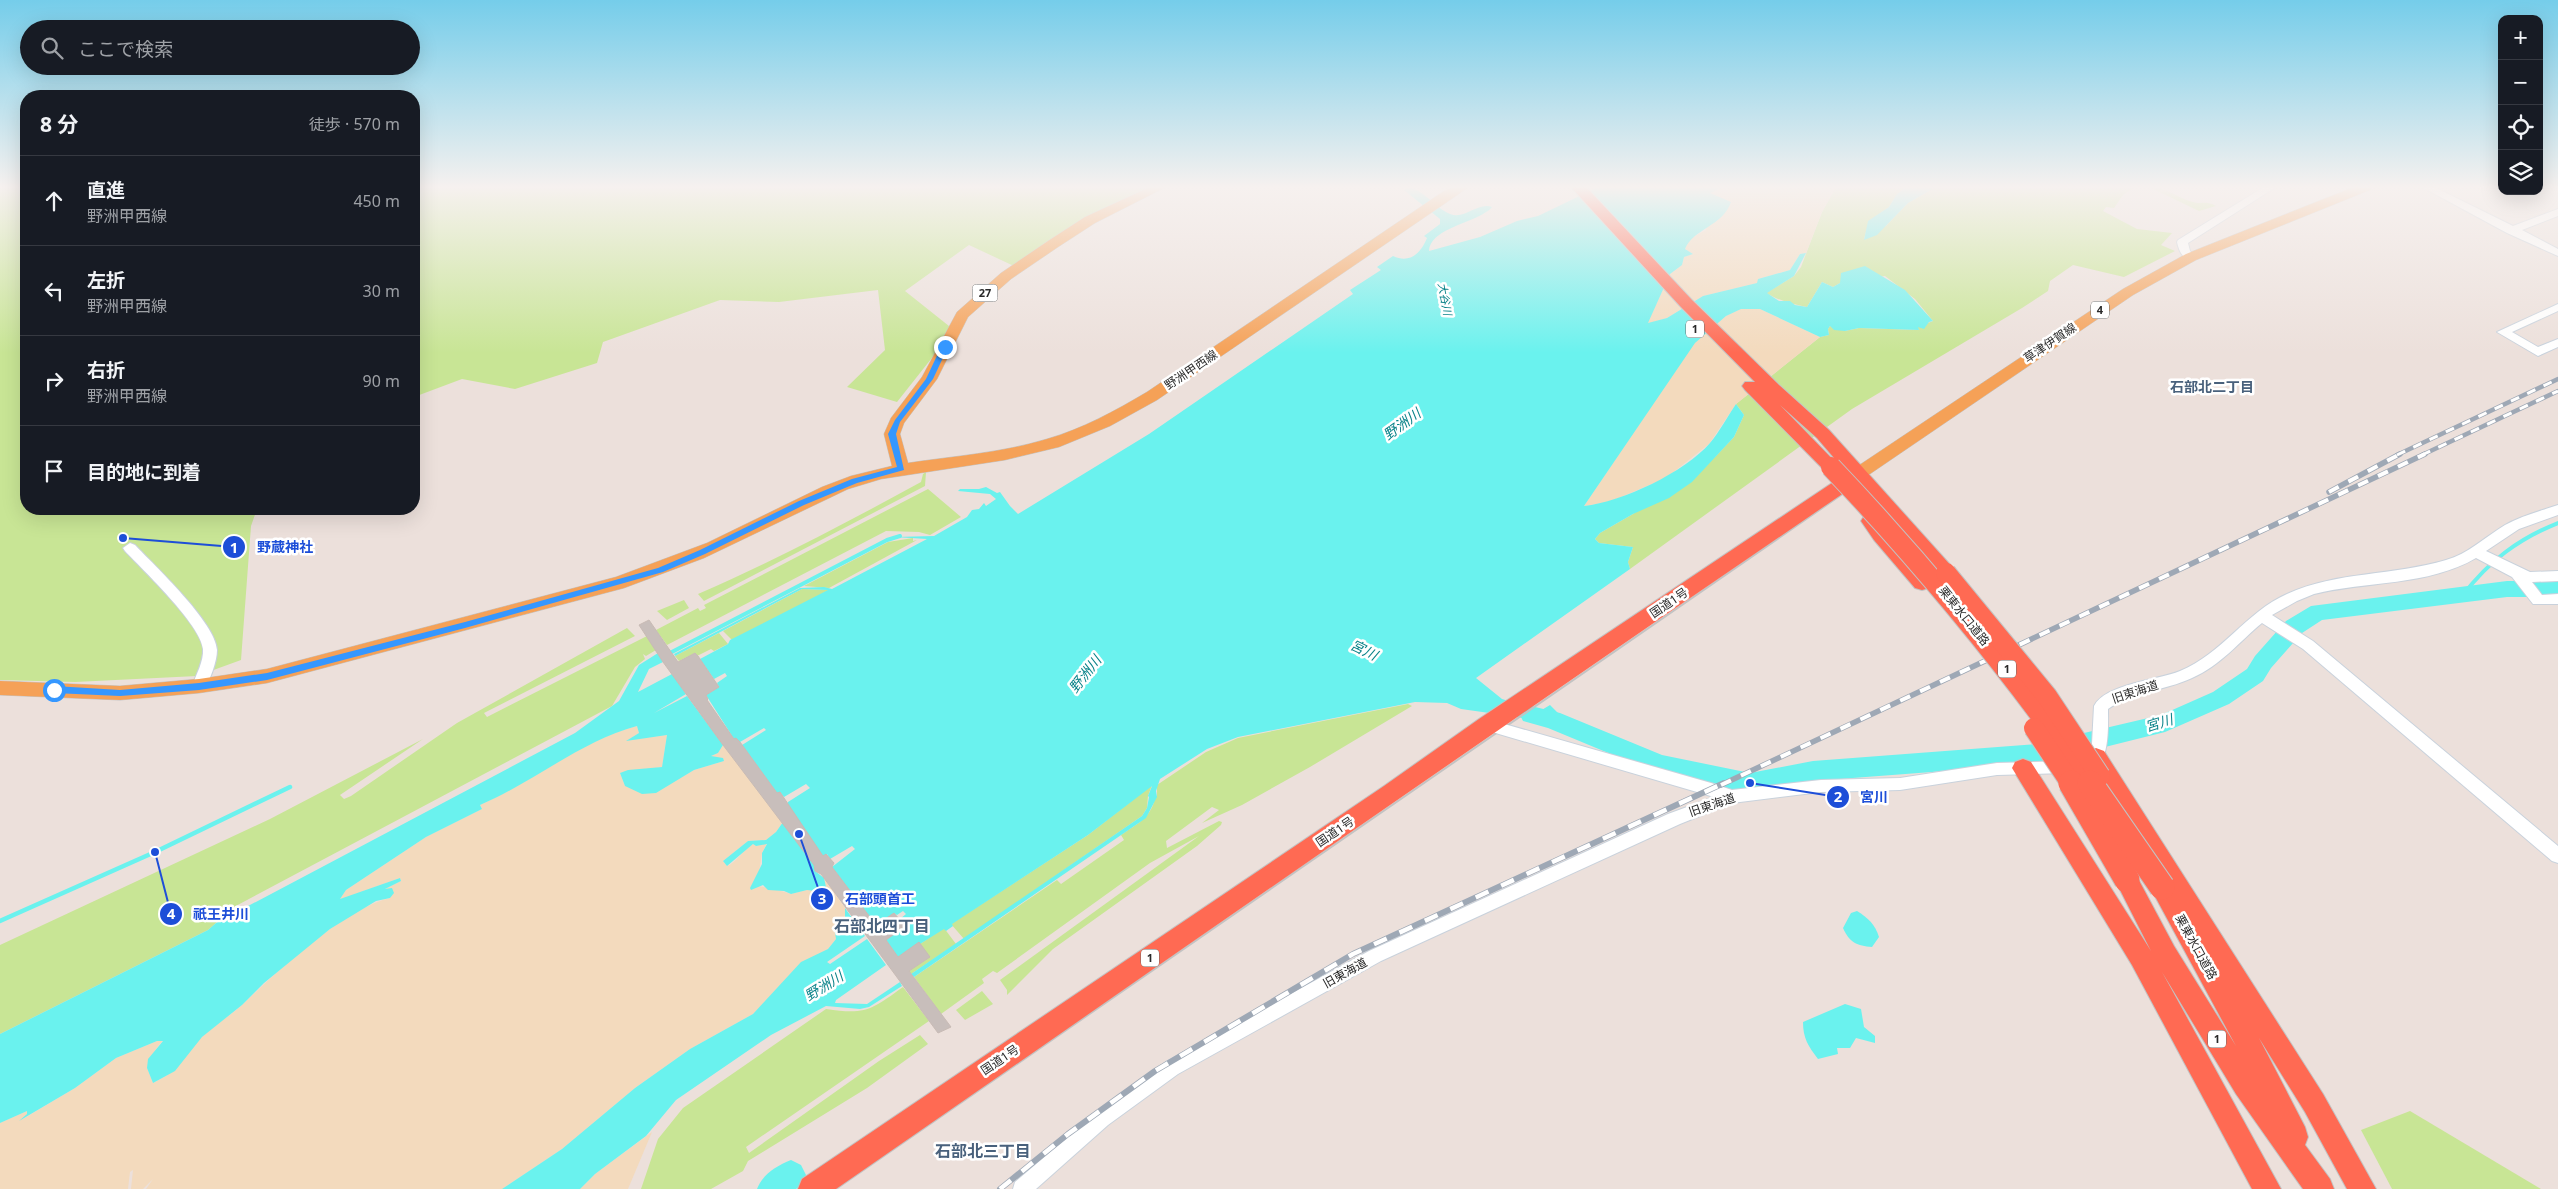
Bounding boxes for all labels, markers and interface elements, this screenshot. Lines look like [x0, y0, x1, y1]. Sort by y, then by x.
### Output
map controls [2498, 15, 2543, 195]
button: + [2498, 15, 2543, 60]
search box [20, 20, 420, 75]
icon: search [38, 34, 66, 62]
text: ここで検索 [78, 36, 173, 62]
button: − [2498, 60, 2543, 105]
button: locate [2498, 105, 2543, 150]
text: 8 分 [40, 110, 78, 138]
text: 徒歩 · 570 m [309, 113, 400, 135]
button: layers [2498, 150, 2543, 195]
text: 直進 [87, 177, 125, 203]
icon: ahead [40, 187, 68, 215]
text: 450 m [353, 190, 400, 212]
text: 野洲甲西線 [87, 205, 167, 227]
text: 左折 [87, 267, 125, 293]
icon: left [40, 277, 68, 305]
text: 30 m [363, 280, 400, 302]
water label: 大谷川 [1435, 281, 1456, 318]
road number: 27 [972, 284, 998, 302]
text: 野洲甲西線 [87, 295, 167, 317]
road number: 4 [2091, 302, 2109, 318]
street label: 草津伊賀線 [2020, 319, 2079, 366]
road number: 1 [1686, 320, 1704, 338]
route end [934, 336, 957, 359]
street label: 野洲甲西線 [1161, 346, 1220, 393]
text: 右折 [87, 357, 125, 383]
icon: right [40, 367, 68, 395]
text: 90 m [363, 370, 400, 392]
district label: 石部北二丁目 [2170, 377, 2254, 396]
text: 野洲甲西線 [87, 385, 167, 407]
water label: 野洲川 [1379, 402, 1426, 444]
icon: arrive [40, 457, 68, 485]
text: 目的地に到着 [87, 459, 201, 485]
callout: 野蔵神社 [222, 533, 323, 562]
text: 1 [230, 537, 238, 557]
text: 野蔵神社 [257, 537, 313, 556]
street label: 栗東水口道路 [1935, 582, 1994, 649]
street label: 国道1号 [1646, 584, 1691, 622]
water label: 宮川 [1347, 635, 1383, 665]
water label: 野洲川 [1064, 650, 1106, 696]
road number: 1 [1998, 661, 2016, 678]
street label: 旧東海道 [2109, 676, 2160, 707]
route start [43, 679, 66, 702]
water label: 宮川 [2143, 709, 2177, 736]
callout: 宮川 [1825, 783, 1898, 812]
text: 2 [1834, 786, 1843, 806]
text: 宮川 [1860, 787, 1888, 806]
street label: 旧東海道 [1686, 789, 1737, 820]
street label: 国道1号 [1312, 813, 1357, 851]
callout: 石部頭首工 [810, 885, 925, 914]
text: 3 [818, 888, 826, 908]
text: 石部頭首工 [845, 889, 915, 908]
callout: 祇王井川 [158, 899, 259, 928]
text: 4 [167, 903, 176, 923]
text: 祇王井川 [193, 904, 249, 923]
street label: 栗東水口道路 [2172, 911, 2221, 982]
district label: 石部北四丁目 [834, 915, 930, 937]
road number: 1 [1141, 950, 1159, 966]
street label: 旧東海道 [1320, 953, 1370, 992]
water label: 野洲川 [801, 965, 848, 1005]
road number: 1 [2208, 1030, 2226, 1048]
street label: 国道1号 [977, 1041, 1022, 1079]
district label: 石部北三丁目 [935, 1140, 1031, 1162]

